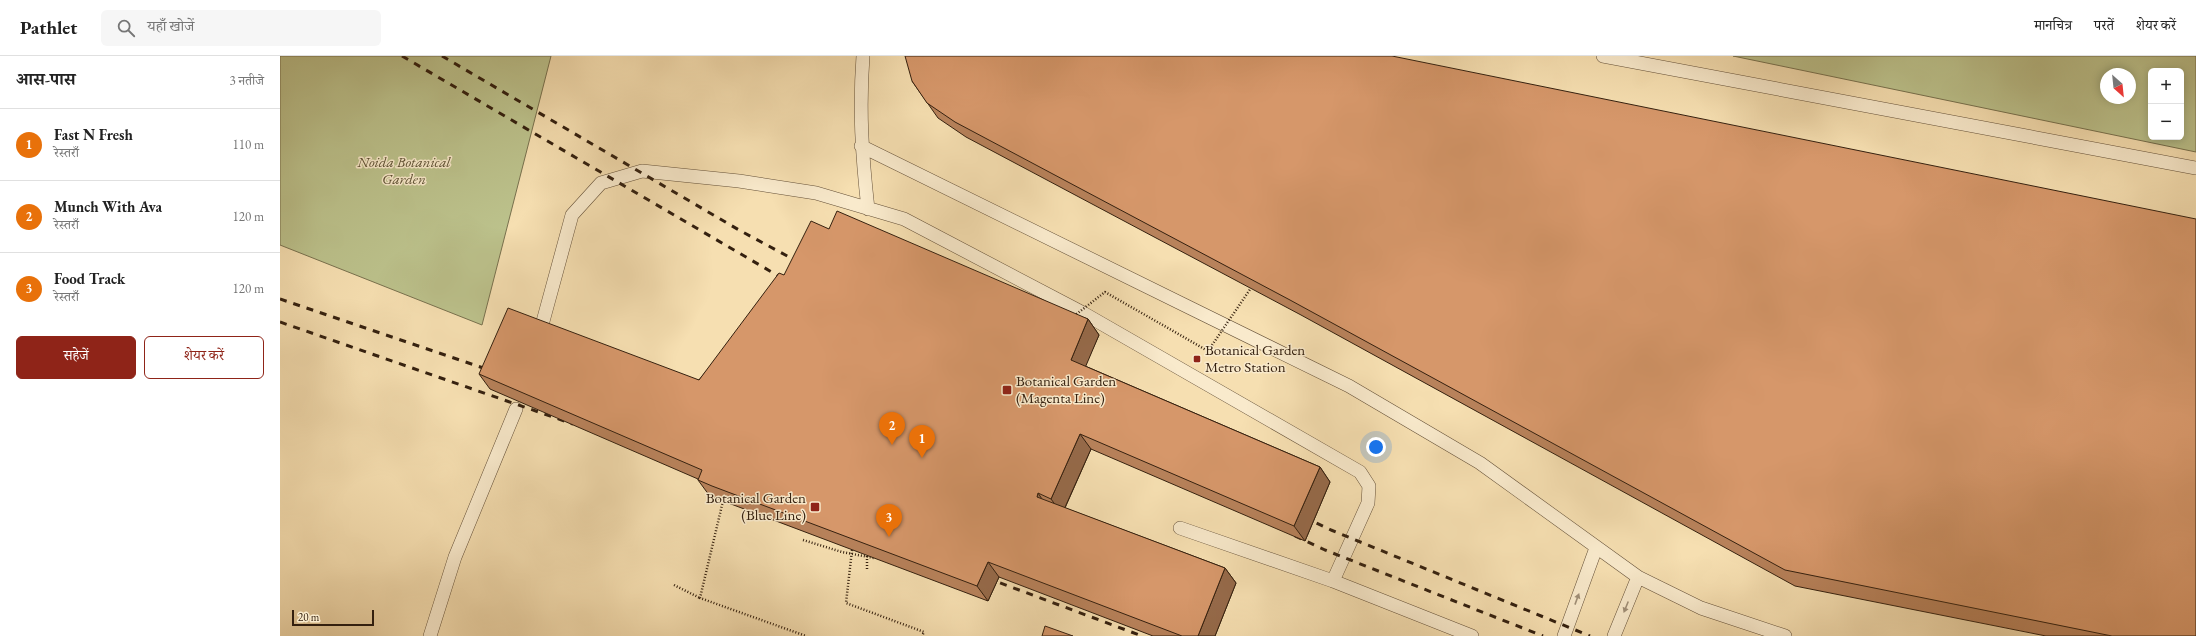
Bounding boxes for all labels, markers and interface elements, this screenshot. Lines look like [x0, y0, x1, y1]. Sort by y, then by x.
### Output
search box [101, 10, 381, 46]
text: Pathlet [20, 15, 77, 40]
text: यहाँ खोजें [147, 16, 194, 35]
text: मानचित्र [2034, 16, 2072, 34]
text: परतें [2094, 16, 2114, 34]
text: शेयर करें [2136, 16, 2176, 34]
icon: search [115, 17, 137, 39]
text: आस-पास [16, 68, 75, 90]
north arrow [2100, 68, 2136, 104]
map controls [2148, 68, 2184, 140]
button: + [2148, 68, 2184, 104]
text: 3 नतीजे [230, 72, 264, 89]
button: − [2148, 104, 2184, 140]
text: Fast N Fresh [54, 125, 133, 144]
text: 1 [26, 136, 32, 153]
text: 110 m [233, 136, 264, 153]
text: रेस्तराँ [54, 144, 79, 161]
park label: Noida Botanical Garden [356, 152, 451, 188]
text: Munch With Ava [54, 197, 162, 216]
text: 2 [26, 208, 32, 225]
text: 120 m [233, 208, 264, 225]
text: रेस्तराँ [54, 216, 79, 233]
text: Food Track [54, 269, 125, 288]
text: 3 [26, 280, 32, 297]
text: 120 m [233, 280, 264, 297]
text: रेस्तराँ [54, 288, 79, 305]
button: सहेजें [16, 336, 136, 379]
button: शेयर करें [144, 336, 264, 379]
place label: Botanical Garden Metro Station [1205, 340, 1305, 376]
marker: Botanical Garden Metro Station [1192, 354, 1202, 364]
place label: Botanical Garden (Magenta Line) [1016, 371, 1116, 407]
marker: Botanical Garden (Magenta Line) [1001, 384, 1013, 396]
pin: 2 [879, 412, 905, 445]
pin: 1 [909, 425, 935, 458]
your location [1366, 437, 1386, 457]
place label: Botanical Garden (Blue Line) [706, 488, 806, 524]
marker: Botanical Garden (Blue Line) [809, 501, 821, 513]
pin: 3 [876, 504, 902, 537]
one-way arrow [1575, 593, 1581, 605]
one-way arrow [1623, 601, 1629, 613]
scale bar [292, 608, 374, 627]
text: 20 m [298, 610, 319, 624]

